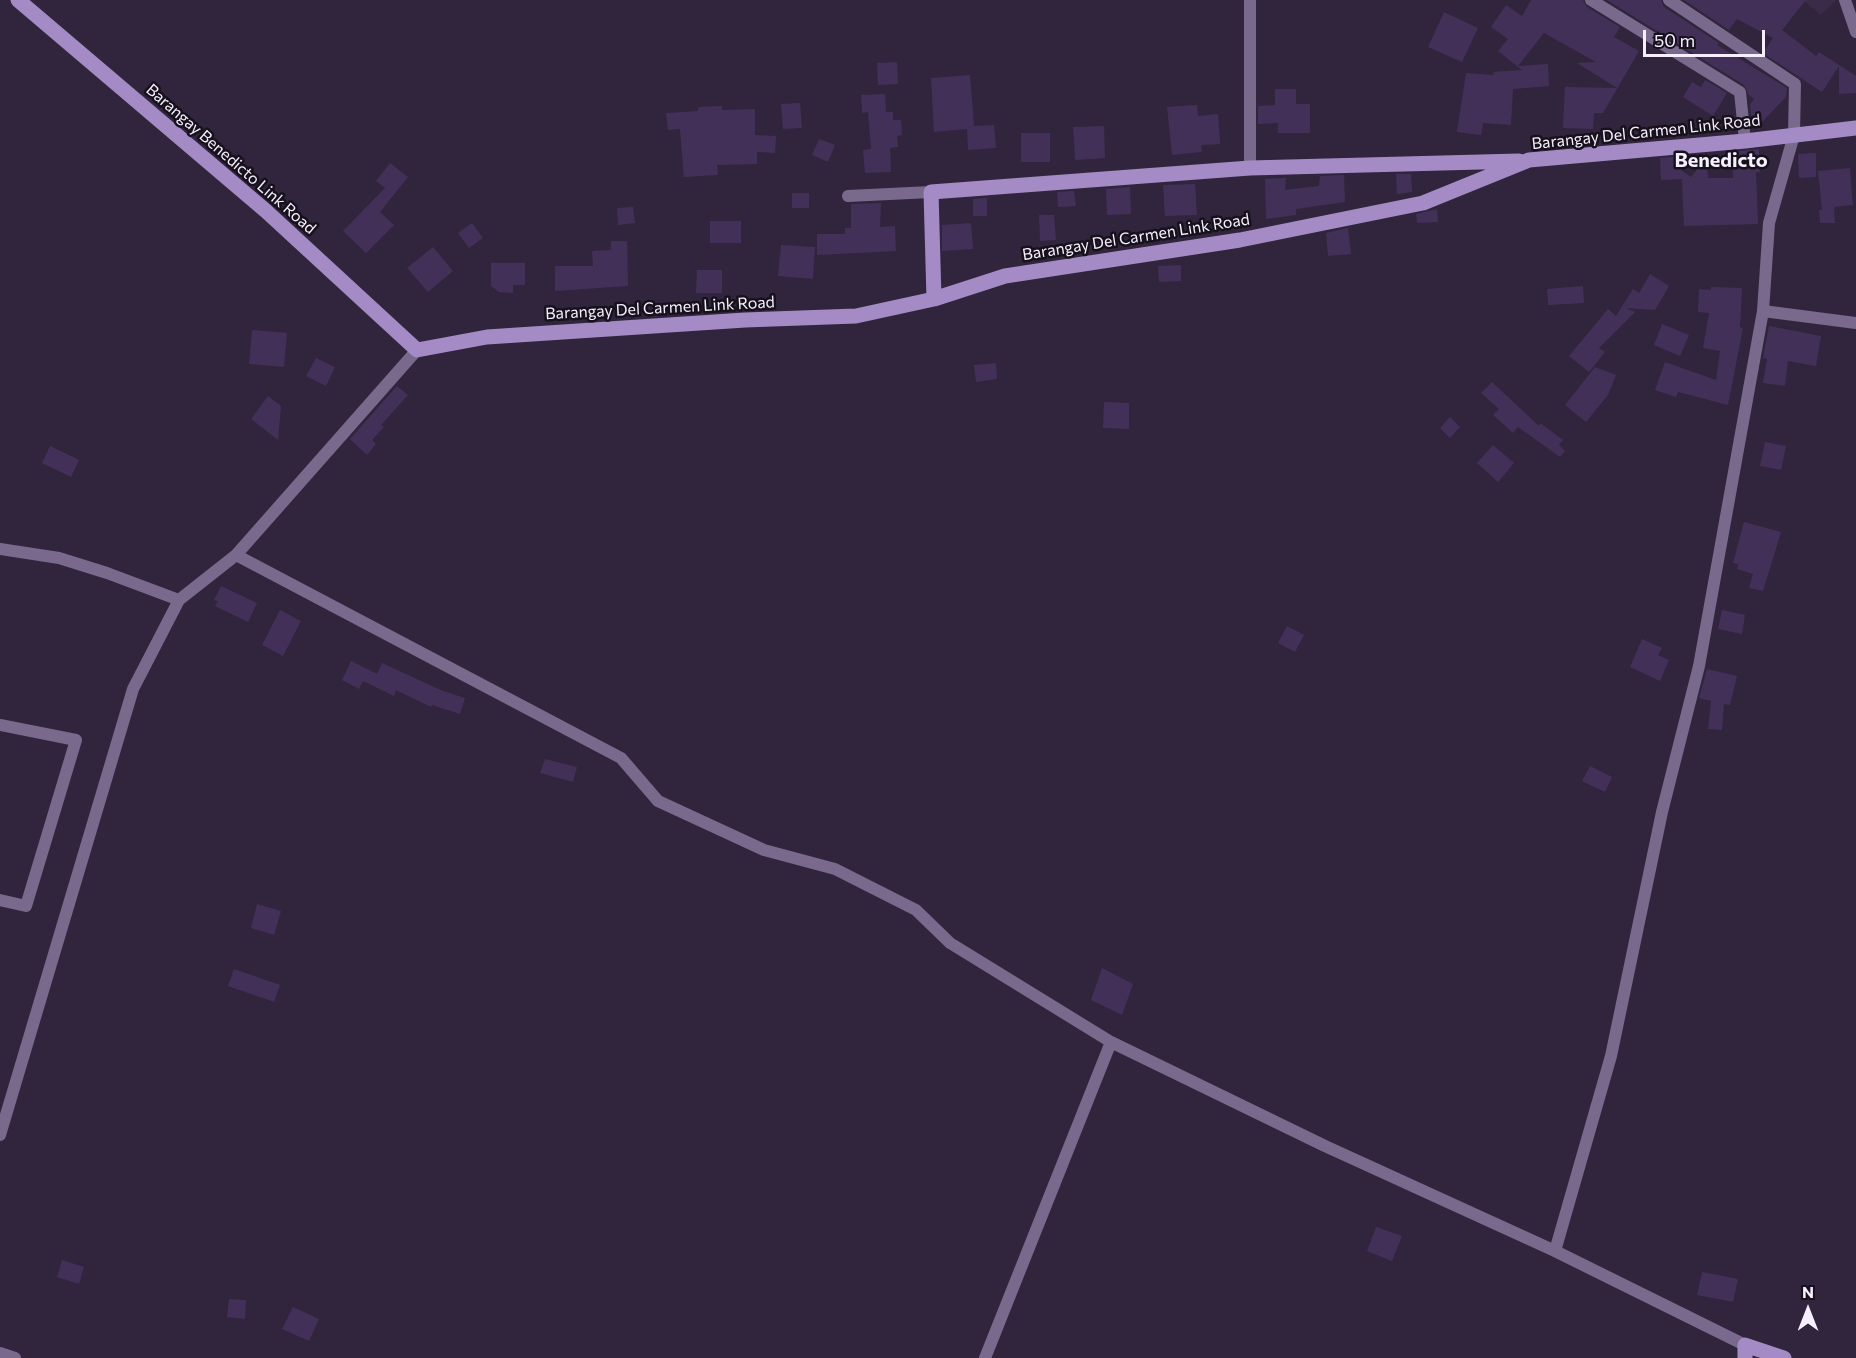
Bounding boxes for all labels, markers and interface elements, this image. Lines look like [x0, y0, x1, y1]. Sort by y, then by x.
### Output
scale bar [1646, 18, 1768, 56]
text: 50 m [1654, 29, 1695, 51]
street label: Barangay Benedicto Link Road [142, 80, 320, 238]
street label: Barangay Del Carmen Link Road [1531, 110, 1761, 154]
district label: Benedicto [1674, 148, 1768, 172]
street label: Barangay Del Carmen Link Road [1021, 210, 1251, 264]
street label: Barangay Del Carmen Link Road [545, 292, 775, 324]
north arrow [1778, 1280, 1838, 1340]
text: N [1802, 1282, 1814, 1301]

